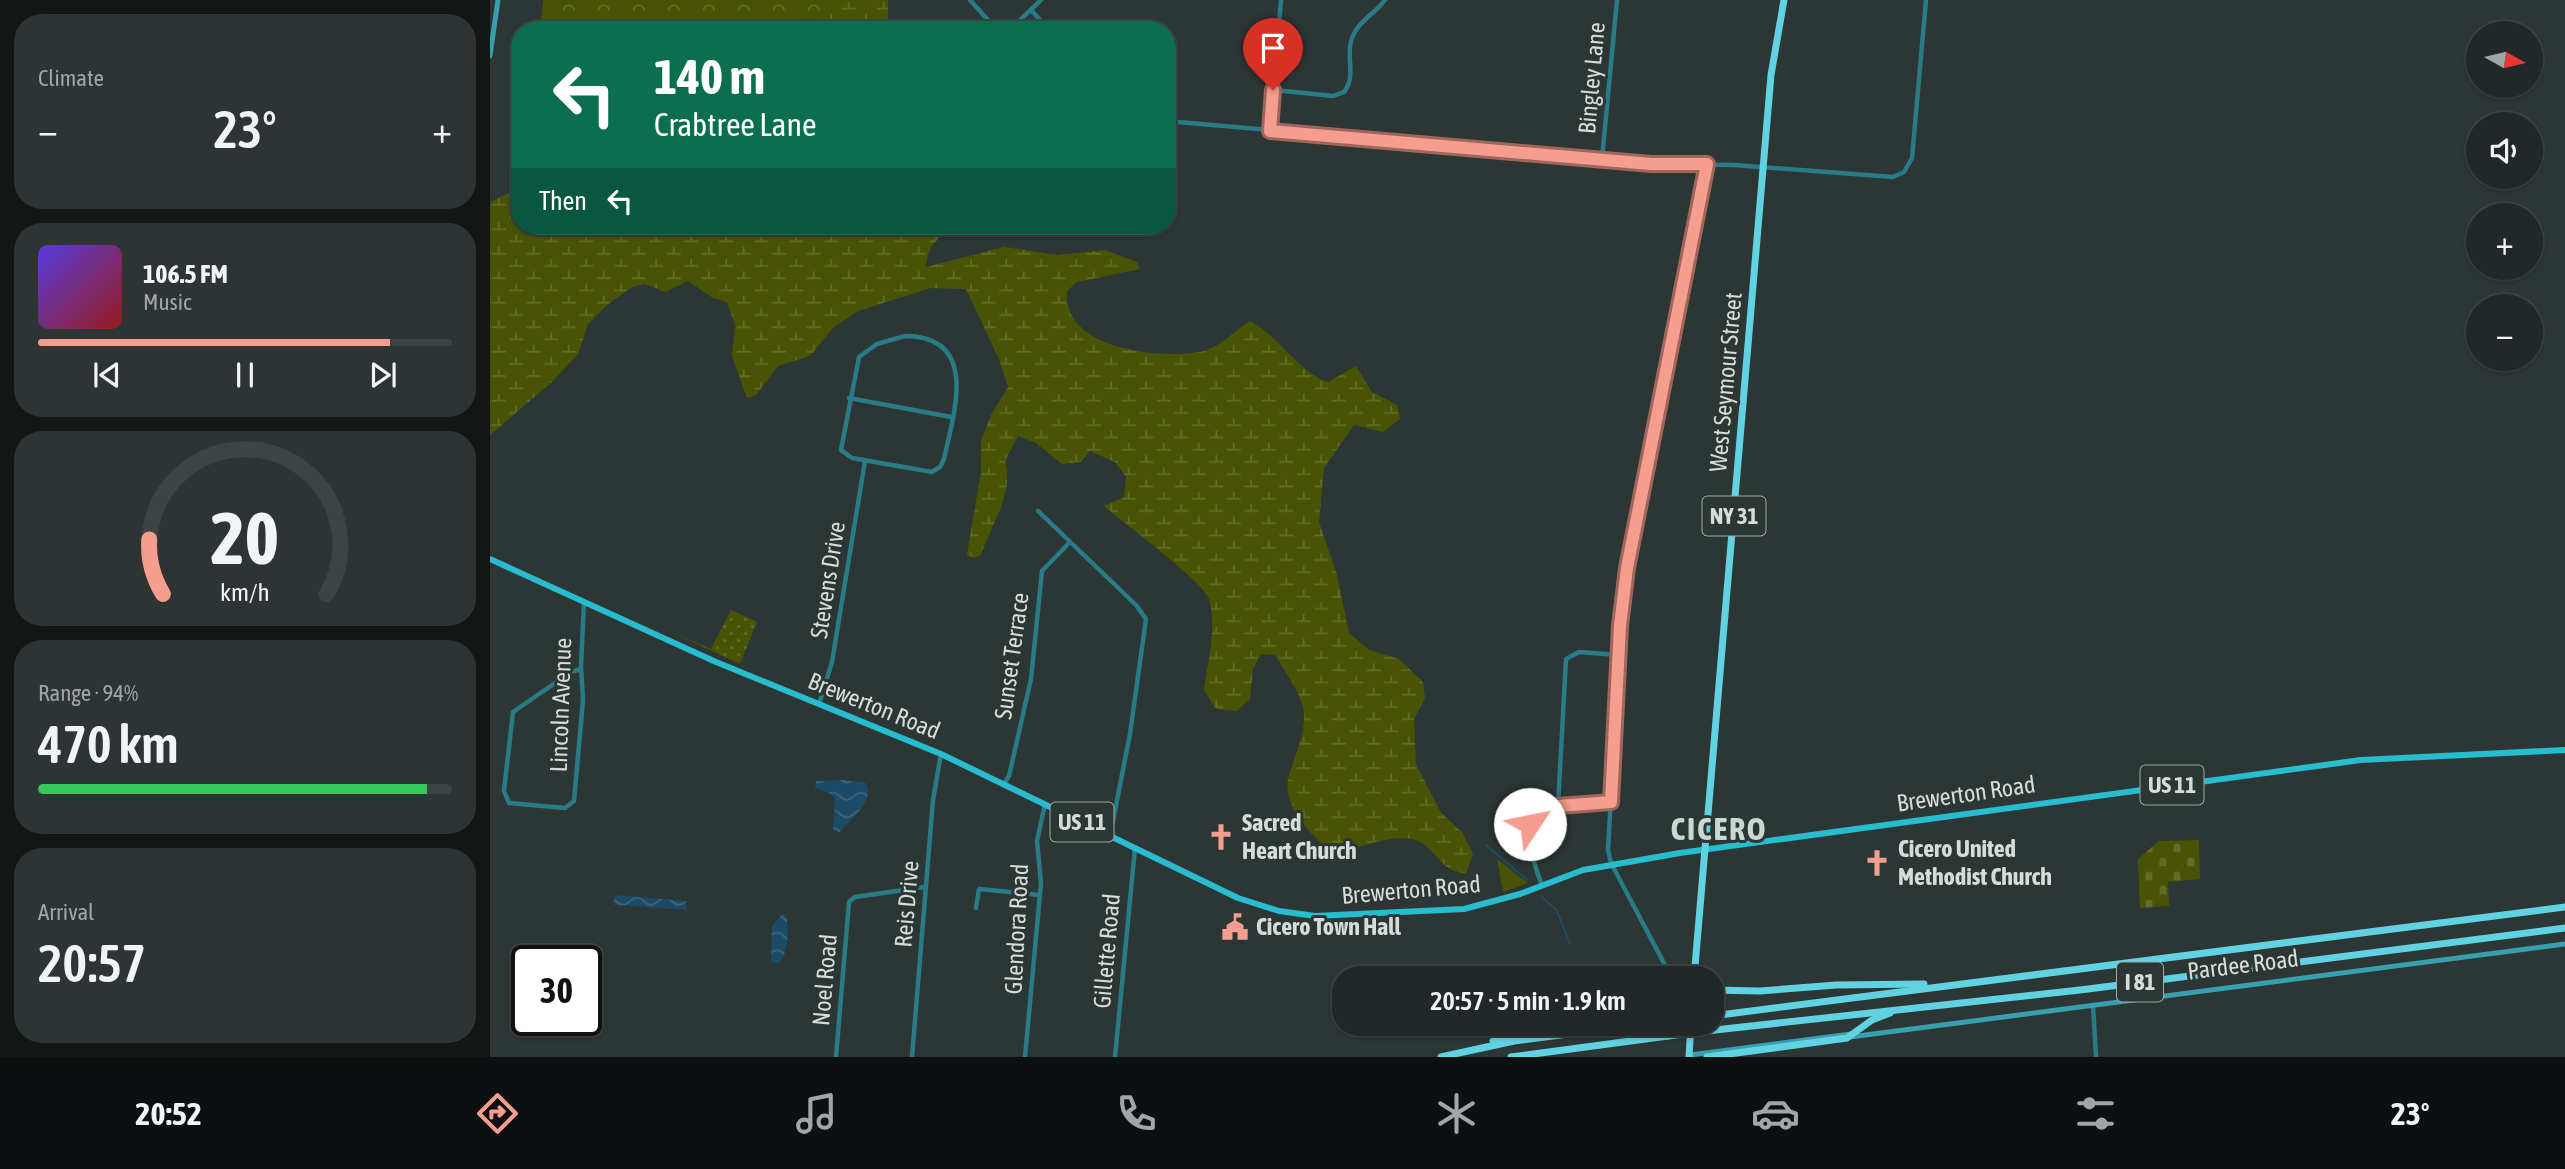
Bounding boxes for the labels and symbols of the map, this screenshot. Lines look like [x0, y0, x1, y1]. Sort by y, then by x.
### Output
pin [1243, 18, 1303, 90]
street label: Bingley Lane [1573, 21, 1610, 135]
north arrow [2466, 21, 2543, 98]
street label: West Seymour Street [1704, 291, 1747, 473]
road number: NY 31 [1702, 496, 1766, 536]
street label: Stevens Drive [805, 520, 850, 640]
street label: Sunset Terrace [989, 591, 1034, 721]
street label: Lincoln Avenue [545, 637, 576, 773]
street label: Brewerton Road [804, 667, 944, 744]
road number: US 11 [2140, 765, 2204, 804]
street label: Brewerton Road [1895, 770, 2037, 817]
position arrow [1493, 787, 1567, 861]
road number: US 11 [1050, 802, 1114, 842]
place label: Sacred Heart Church [1242, 809, 1357, 864]
district label: CICERO [1671, 810, 1767, 847]
church icon: Sacred Heart Church [1206, 822, 1236, 852]
place label: Cicero United Methodist Church [1898, 835, 2052, 890]
church icon: Cicero United Methodist Church [1862, 848, 1892, 878]
street label: Reis Drive [889, 860, 924, 948]
street label: Glendora Road [1000, 863, 1033, 995]
street label: Brewerton Road [1340, 870, 1482, 909]
street label: Gillette Road [1088, 892, 1125, 1010]
public building icon: Cicero Town Hall [1220, 912, 1250, 942]
place label: Cicero Town Hall [1256, 913, 1402, 940]
street label: Noel Road [807, 933, 842, 1027]
street label: Pardee Road [2186, 944, 2300, 985]
speed limit sign: 30 [511, 945, 602, 1036]
road number: I 81 [2117, 962, 2163, 1001]

